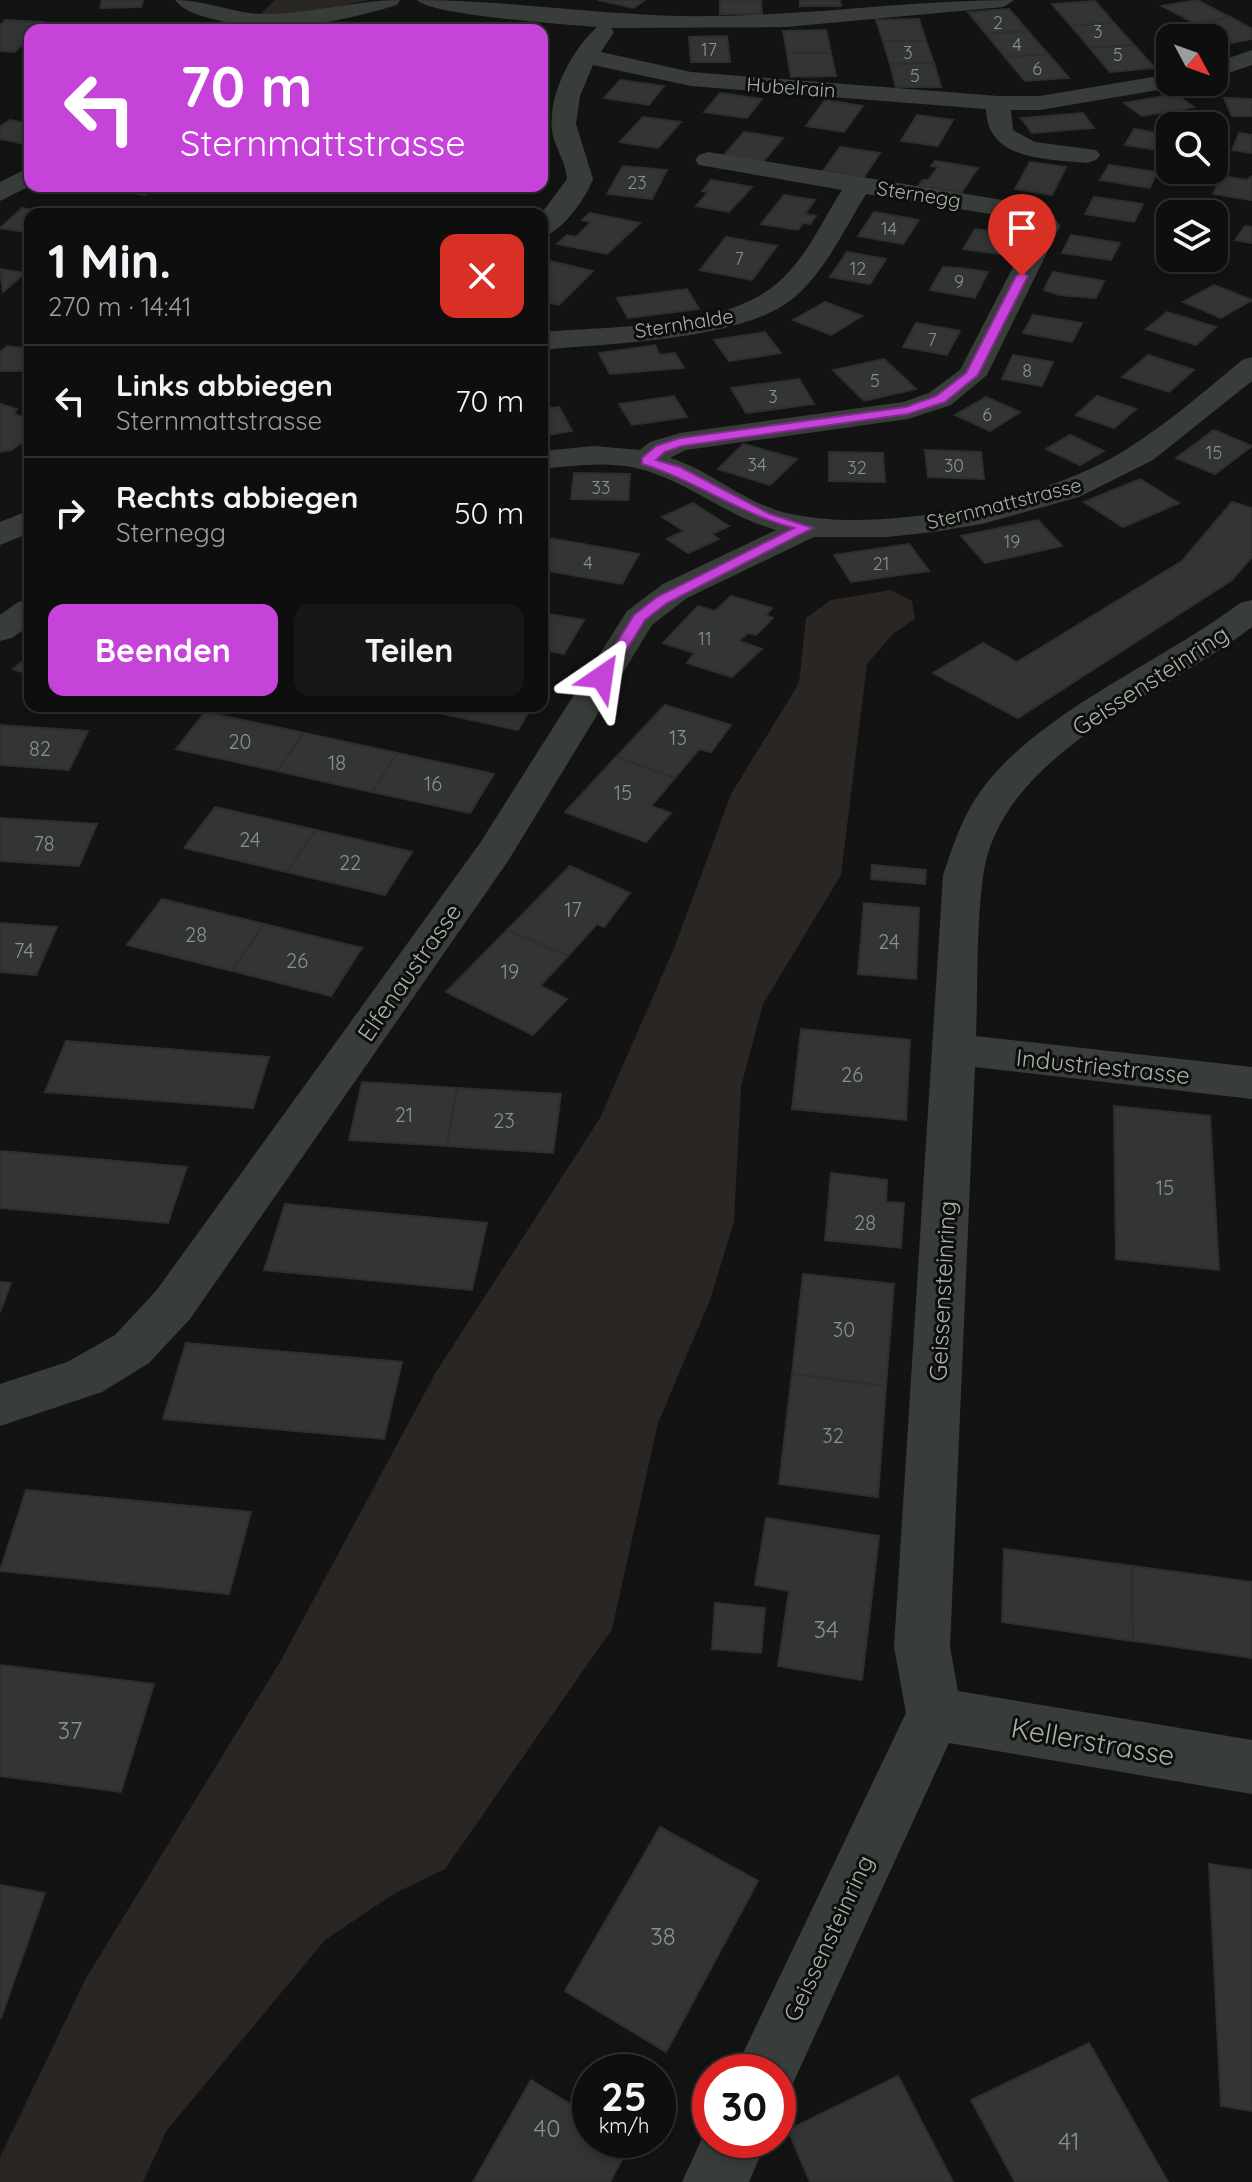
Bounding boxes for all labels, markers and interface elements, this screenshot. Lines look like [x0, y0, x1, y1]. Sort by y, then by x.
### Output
house number: 2 [993, 11, 1003, 34]
house number: 3 [1093, 20, 1103, 43]
north arrow [1156, 24, 1228, 96]
map controls [1156, 24, 1228, 272]
house number: 4 [1012, 33, 1022, 56]
house number: 17 [701, 38, 717, 61]
house number: 3 [903, 41, 913, 64]
house number: 5 [1113, 43, 1123, 66]
text: 70 m [180, 51, 312, 121]
icon: left [48, 56, 152, 160]
house number: 6 [1032, 57, 1042, 80]
house number: 5 [910, 64, 920, 87]
street label: Hubelrain [746, 71, 836, 103]
button: search [1156, 112, 1228, 184]
text: Sternmattstrasse [180, 120, 465, 165]
house number: 23 [627, 171, 647, 194]
street label: Sternegg [875, 175, 963, 213]
pin [988, 194, 1056, 276]
button: layers [1156, 200, 1228, 272]
icon: arrive [1000, 206, 1044, 250]
house number: 14 [881, 217, 897, 240]
text: 1 Min. [48, 230, 171, 290]
button: close [440, 234, 524, 318]
house number: 7 [734, 247, 744, 270]
house number: 12 [850, 257, 866, 280]
house number: 9 [954, 270, 964, 293]
text: 270 m · 14:41 [48, 290, 192, 323]
street label: Sternhalde [633, 303, 735, 343]
house number: 7 [927, 328, 937, 351]
house number: 8 [1022, 359, 1032, 382]
text: Links abbiegen [116, 366, 333, 404]
house number: 5 [870, 369, 880, 392]
icon: left [48, 379, 92, 423]
text: 70 m [455, 382, 524, 420]
house number: 3 [768, 385, 778, 408]
house number: 6 [982, 403, 992, 426]
text: Sternmattstrasse [116, 404, 322, 437]
house number: 15 [1206, 441, 1222, 464]
house number: 34 [748, 453, 766, 476]
house number: 30 [944, 454, 964, 477]
house number: 32 [847, 456, 867, 479]
street label: Sternmattstrasse [924, 472, 1084, 534]
house number: 33 [592, 476, 610, 499]
text: Rechts abbiegen [116, 478, 358, 516]
icon: right [48, 491, 92, 535]
text: 50 m [454, 494, 524, 532]
text: Sternegg [116, 516, 226, 549]
house number: 19 [1004, 530, 1020, 553]
house number: 4 [583, 551, 593, 574]
house number: 21 [873, 552, 889, 575]
button: Beenden [48, 604, 278, 696]
button: Teilen [294, 604, 524, 696]
street label: Geissensteinring [1066, 618, 1234, 742]
house number: 11 [698, 627, 712, 650]
position arrow [560, 635, 644, 719]
house number: 13 [669, 725, 687, 750]
house number: 20 [229, 729, 251, 754]
house number: 82 [29, 736, 51, 761]
house number: 18 [328, 750, 346, 775]
house number: 16 [424, 771, 442, 796]
house number: 15 [614, 780, 632, 805]
house number: 24 [239, 827, 261, 852]
house number: 78 [33, 831, 55, 856]
house number: 22 [339, 850, 361, 875]
street label: Elfenaustrasse [350, 897, 468, 1047]
house number: 17 [564, 897, 582, 922]
house number: 28 [185, 922, 207, 947]
house number: 24 [878, 929, 900, 954]
house number: 74 [14, 938, 34, 963]
house number: 26 [286, 948, 308, 973]
house number: 19 [501, 959, 519, 984]
street label: Industriestrasse [1015, 1042, 1191, 1090]
house number: 26 [841, 1062, 863, 1087]
house number: 21 [395, 1102, 413, 1127]
house number: 23 [493, 1108, 515, 1133]
house number: 15 [1156, 1175, 1174, 1200]
street label: Geissensteinring [922, 1200, 962, 1382]
house number: 28 [854, 1210, 876, 1235]
house number: 30 [833, 1317, 855, 1342]
house number: 32 [822, 1423, 844, 1448]
house number: 34 [813, 1614, 839, 1644]
street label: Kellerstrasse [1008, 1709, 1178, 1773]
house number: 37 [58, 1715, 82, 1745]
street label: Geissensteinring [776, 1850, 880, 2026]
house number: 38 [650, 1921, 676, 1951]
speed limit sign: 30 [692, 2054, 796, 2158]
text: 25 [601, 2071, 647, 2121]
house number: 40 [534, 2113, 560, 2143]
text: km/h [599, 2113, 649, 2138]
house number: 41 [1058, 2126, 1080, 2156]

